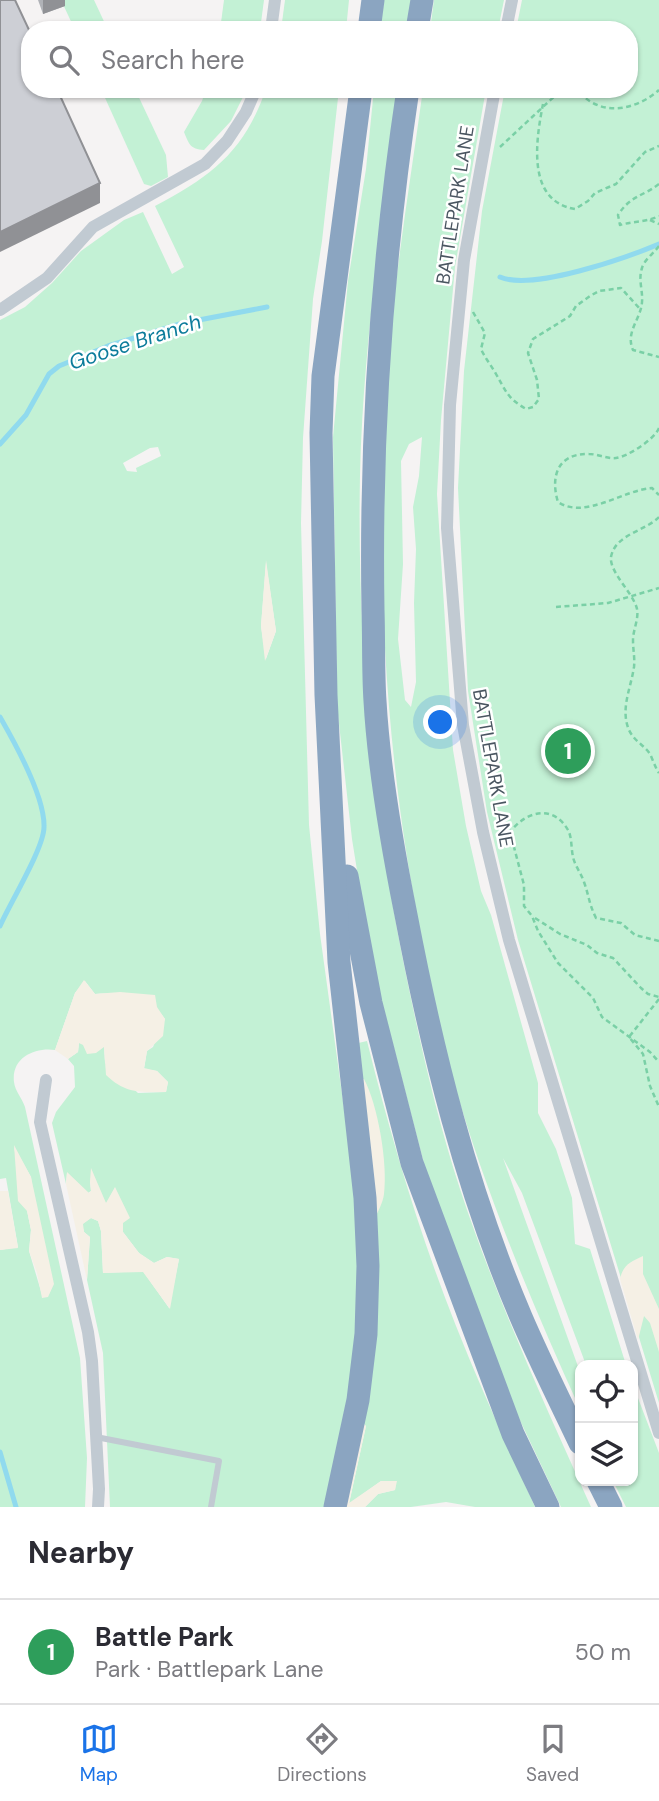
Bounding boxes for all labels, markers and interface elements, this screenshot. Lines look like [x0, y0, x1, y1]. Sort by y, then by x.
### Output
search box [21, 21, 638, 98]
icon: search [45, 41, 83, 79]
text: Search here [101, 43, 244, 77]
street label: BATTLEPARK LANE [430, 124, 480, 286]
water label: Goose Branch [65, 307, 205, 377]
street label: BATTLEPARK LANE [467, 687, 519, 849]
your location [423, 705, 457, 739]
pin: 1 [545, 725, 591, 777]
map controls [575, 1360, 638, 1486]
button: locate [575, 1360, 638, 1423]
button: layers [575, 1423, 638, 1486]
text: Nearby [28, 1533, 134, 1572]
text: Battle Park [95, 1620, 234, 1654]
text: 1 [47, 1637, 55, 1667]
text: 50 m [575, 1637, 631, 1667]
text: Park · Battlepark Lane [95, 1654, 324, 1684]
tab: Map [80, 1720, 118, 1787]
tab: Directions [277, 1720, 367, 1787]
tab: Saved [526, 1720, 579, 1787]

